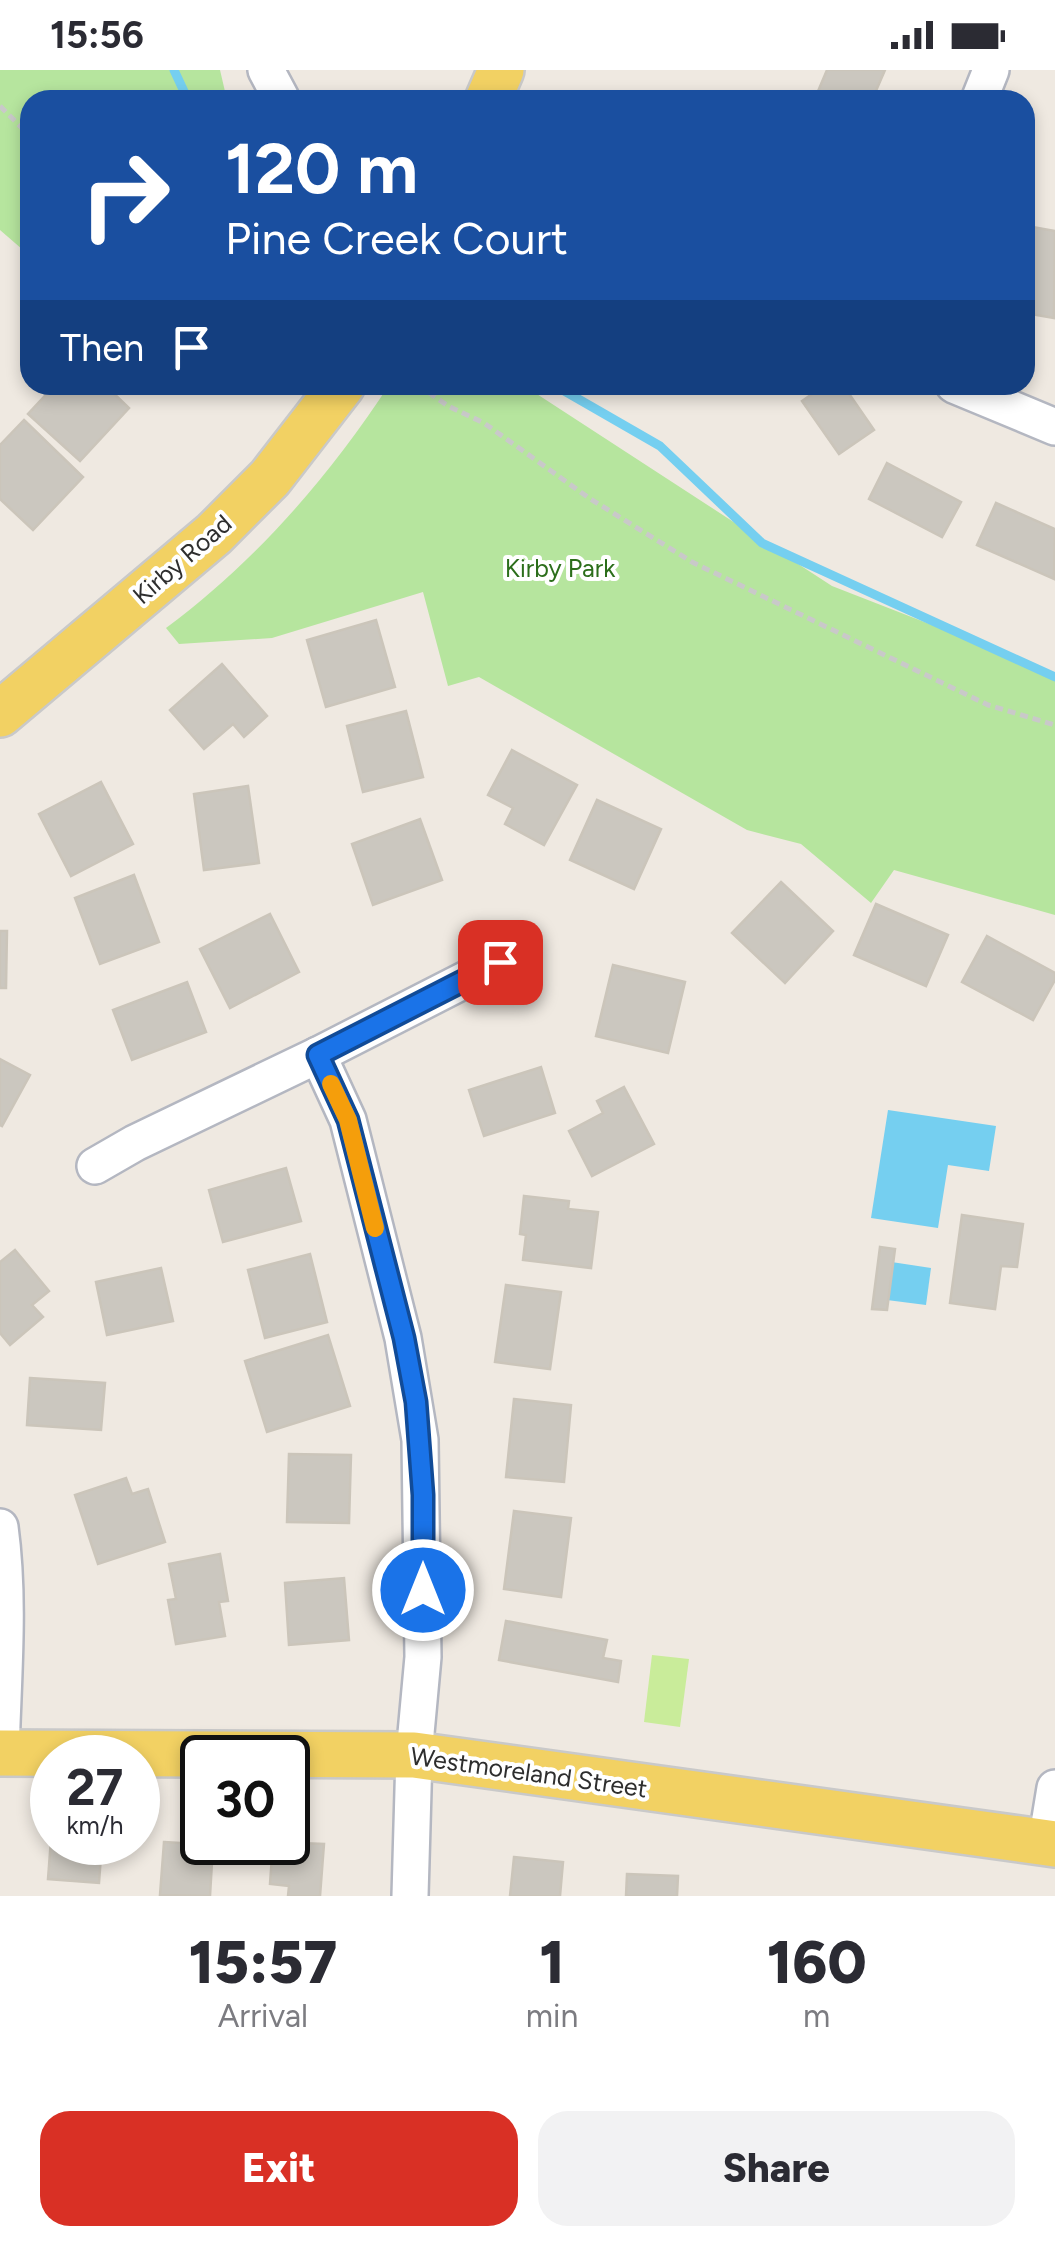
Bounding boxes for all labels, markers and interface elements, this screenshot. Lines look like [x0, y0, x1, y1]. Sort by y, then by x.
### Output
text: 15:56 [50, 12, 144, 58]
text: 120 m [225, 126, 418, 211]
icon: right [60, 130, 190, 260]
text: Pine Creek Court [225, 211, 568, 265]
icon: arrive [164, 320, 219, 375]
text: Then [60, 325, 144, 371]
street label: Kirby Road [127, 508, 237, 610]
park label: Kirby Park [505, 553, 616, 583]
pin [458, 920, 543, 1005]
icon: arrive [473, 935, 528, 990]
position arrow [371, 1538, 475, 1642]
speed limit sign: 30 [180, 1735, 310, 1865]
street label: Westmoreland Street [409, 1741, 649, 1803]
text: 27 [67, 1757, 123, 1818]
text: km/h [66, 1810, 124, 1840]
text: 15:57 [188, 1926, 337, 1998]
text: 1 [539, 1926, 565, 1998]
text: 160 [767, 1926, 867, 1998]
text: Arrival [218, 1997, 308, 2035]
text: min [526, 1997, 578, 2035]
text: m [803, 1997, 830, 2035]
button: Exit [40, 2111, 518, 2226]
button: Share [538, 2111, 1015, 2226]

